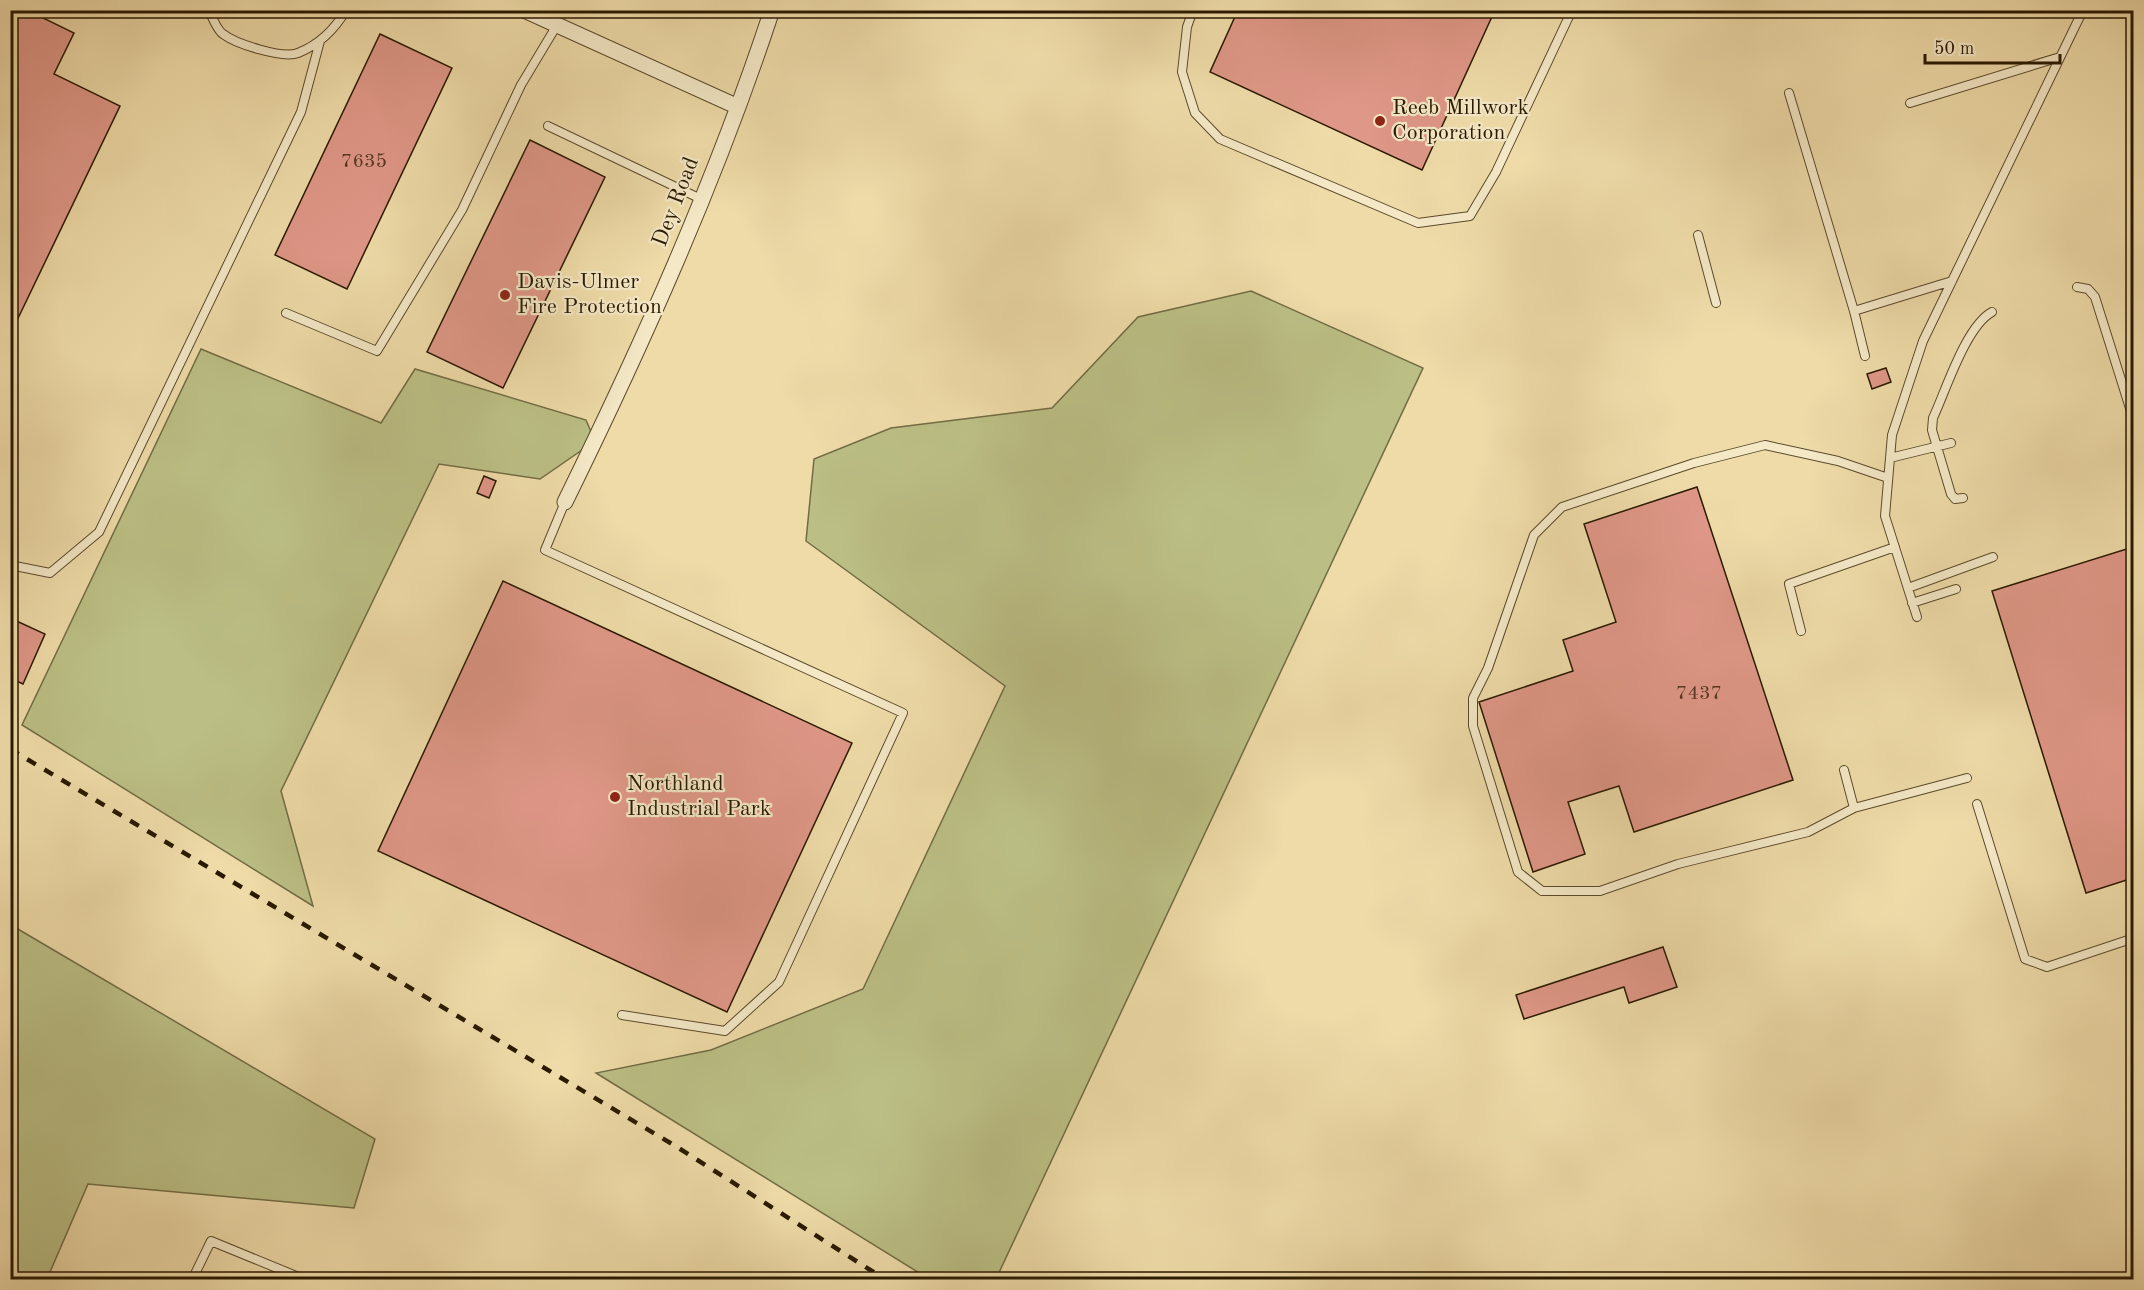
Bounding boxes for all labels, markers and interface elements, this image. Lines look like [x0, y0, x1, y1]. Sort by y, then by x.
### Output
scale bar [1925, 27, 2060, 65]
text: 50 m [1934, 40, 1974, 58]
place label: Reeb Millwork Corporation [1392, 97, 1529, 144]
marker: Reeb Millwork Corporation [1373, 114, 1387, 128]
house number: 7635 [341, 152, 387, 172]
street label: Dey Road [649, 154, 703, 250]
place label: Davis-Ulmer Fire Protection [517, 271, 662, 318]
marker: Davis-Ulmer Fire Protection [498, 288, 512, 302]
house number: 7437 [1676, 684, 1722, 704]
place label: Northland Industrial Park [627, 773, 771, 820]
marker: Northland Industrial Park [608, 790, 622, 804]

